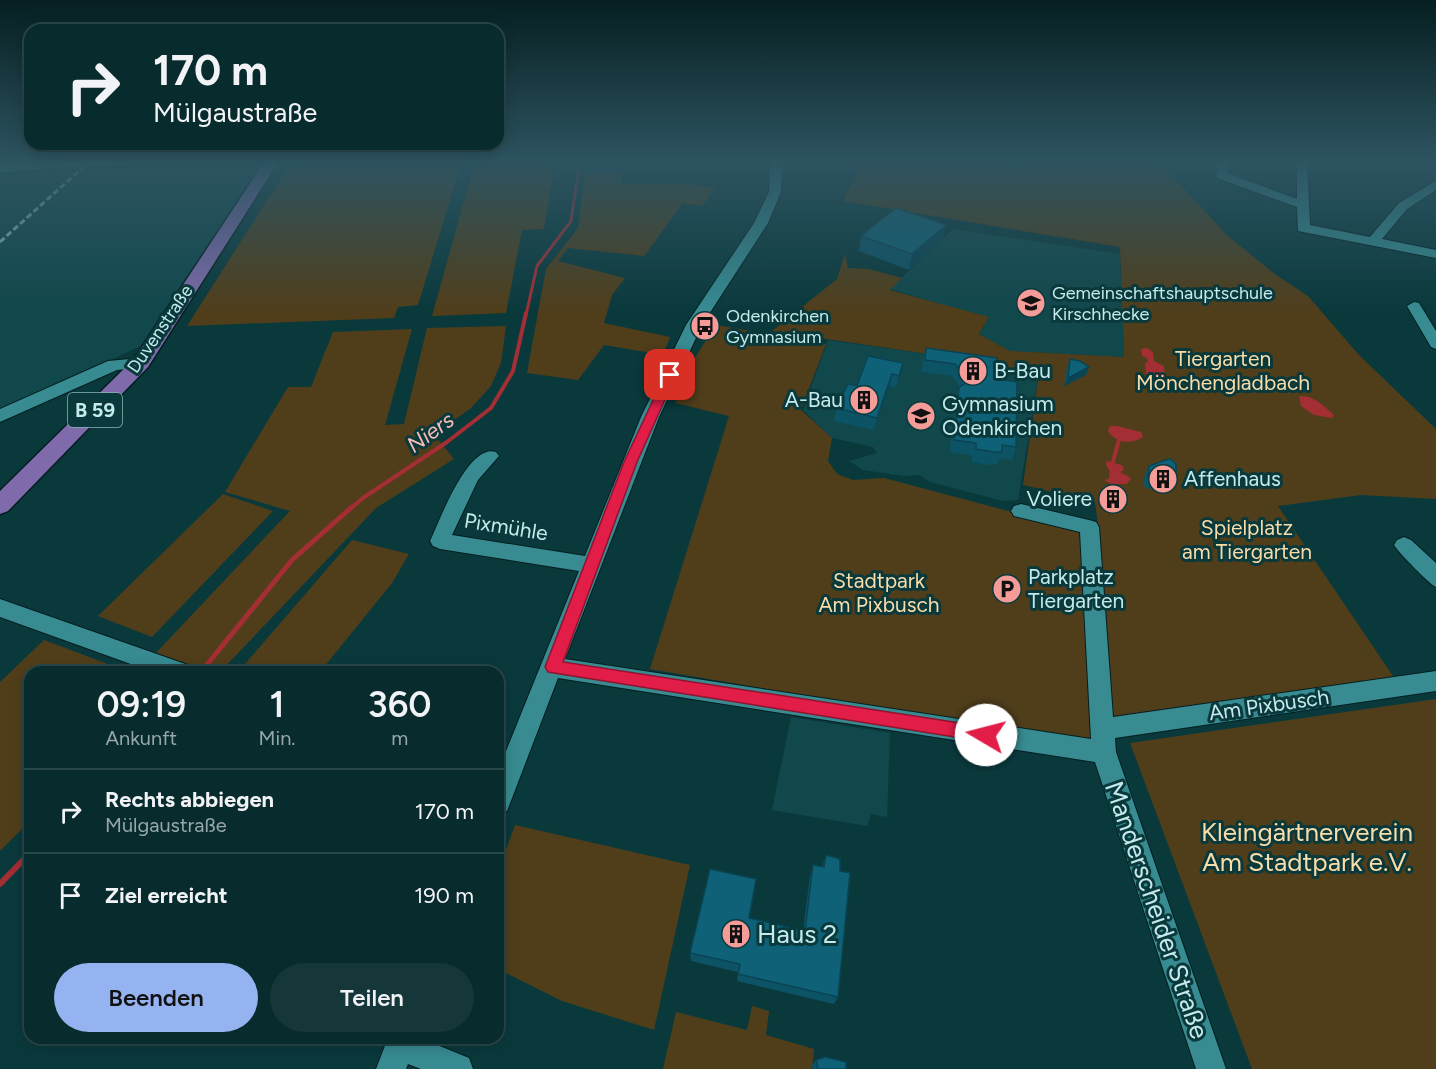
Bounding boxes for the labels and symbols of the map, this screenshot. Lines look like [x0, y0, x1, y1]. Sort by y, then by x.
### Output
street label: Duvenstraße [122, 280, 198, 377]
place label: Gemeinschaftshauptschule Kirschhecke [1052, 282, 1273, 325]
school or university icon: Gemeinschaftshauptschule Kirschhecke [1015, 287, 1047, 319]
place label: Odenkirchen Gymnasium [726, 305, 829, 348]
bus stop icon: Odenkirchen Gymnasium [689, 310, 721, 342]
park label: Tiergarten Mönchengladbach [1136, 346, 1310, 395]
pin [644, 349, 695, 400]
building icon: B-Bau [957, 355, 989, 387]
place label: B-Bau [994, 358, 1051, 383]
building icon: A-Bau [848, 384, 880, 416]
place label: A-Bau [785, 387, 843, 412]
place label: Gymnasium Odenkirchen [942, 391, 1062, 440]
road number: B 59 [68, 393, 122, 427]
school or university icon: Gymnasium Odenkirchen [905, 400, 937, 432]
water label: Niers [401, 406, 459, 459]
building icon: Affenhaus [1147, 463, 1179, 495]
place label: Affenhaus [1184, 466, 1281, 491]
building icon: Voliere [1097, 483, 1129, 515]
place label: Voliere [1027, 486, 1092, 511]
street label: Pixmühle [462, 508, 550, 545]
park label: Spielplatz am Tiergarten [1182, 515, 1312, 564]
place label: Parkplatz Tiergarten [1028, 564, 1124, 613]
park label: Stadtpark Am Pixbusch [818, 568, 940, 617]
parking icon: Parkplatz Tiergarten [991, 573, 1023, 605]
street label: Am Pixbusch [1207, 684, 1331, 725]
position arrow [954, 703, 1018, 767]
street label: Manderscheider Straße [1098, 777, 1216, 1043]
park label: Kleingärtnerverein Am Stadtpark e.V. [1201, 816, 1413, 878]
building icon: Haus 2 [720, 918, 752, 950]
place label: Haus 2 [757, 918, 837, 950]

